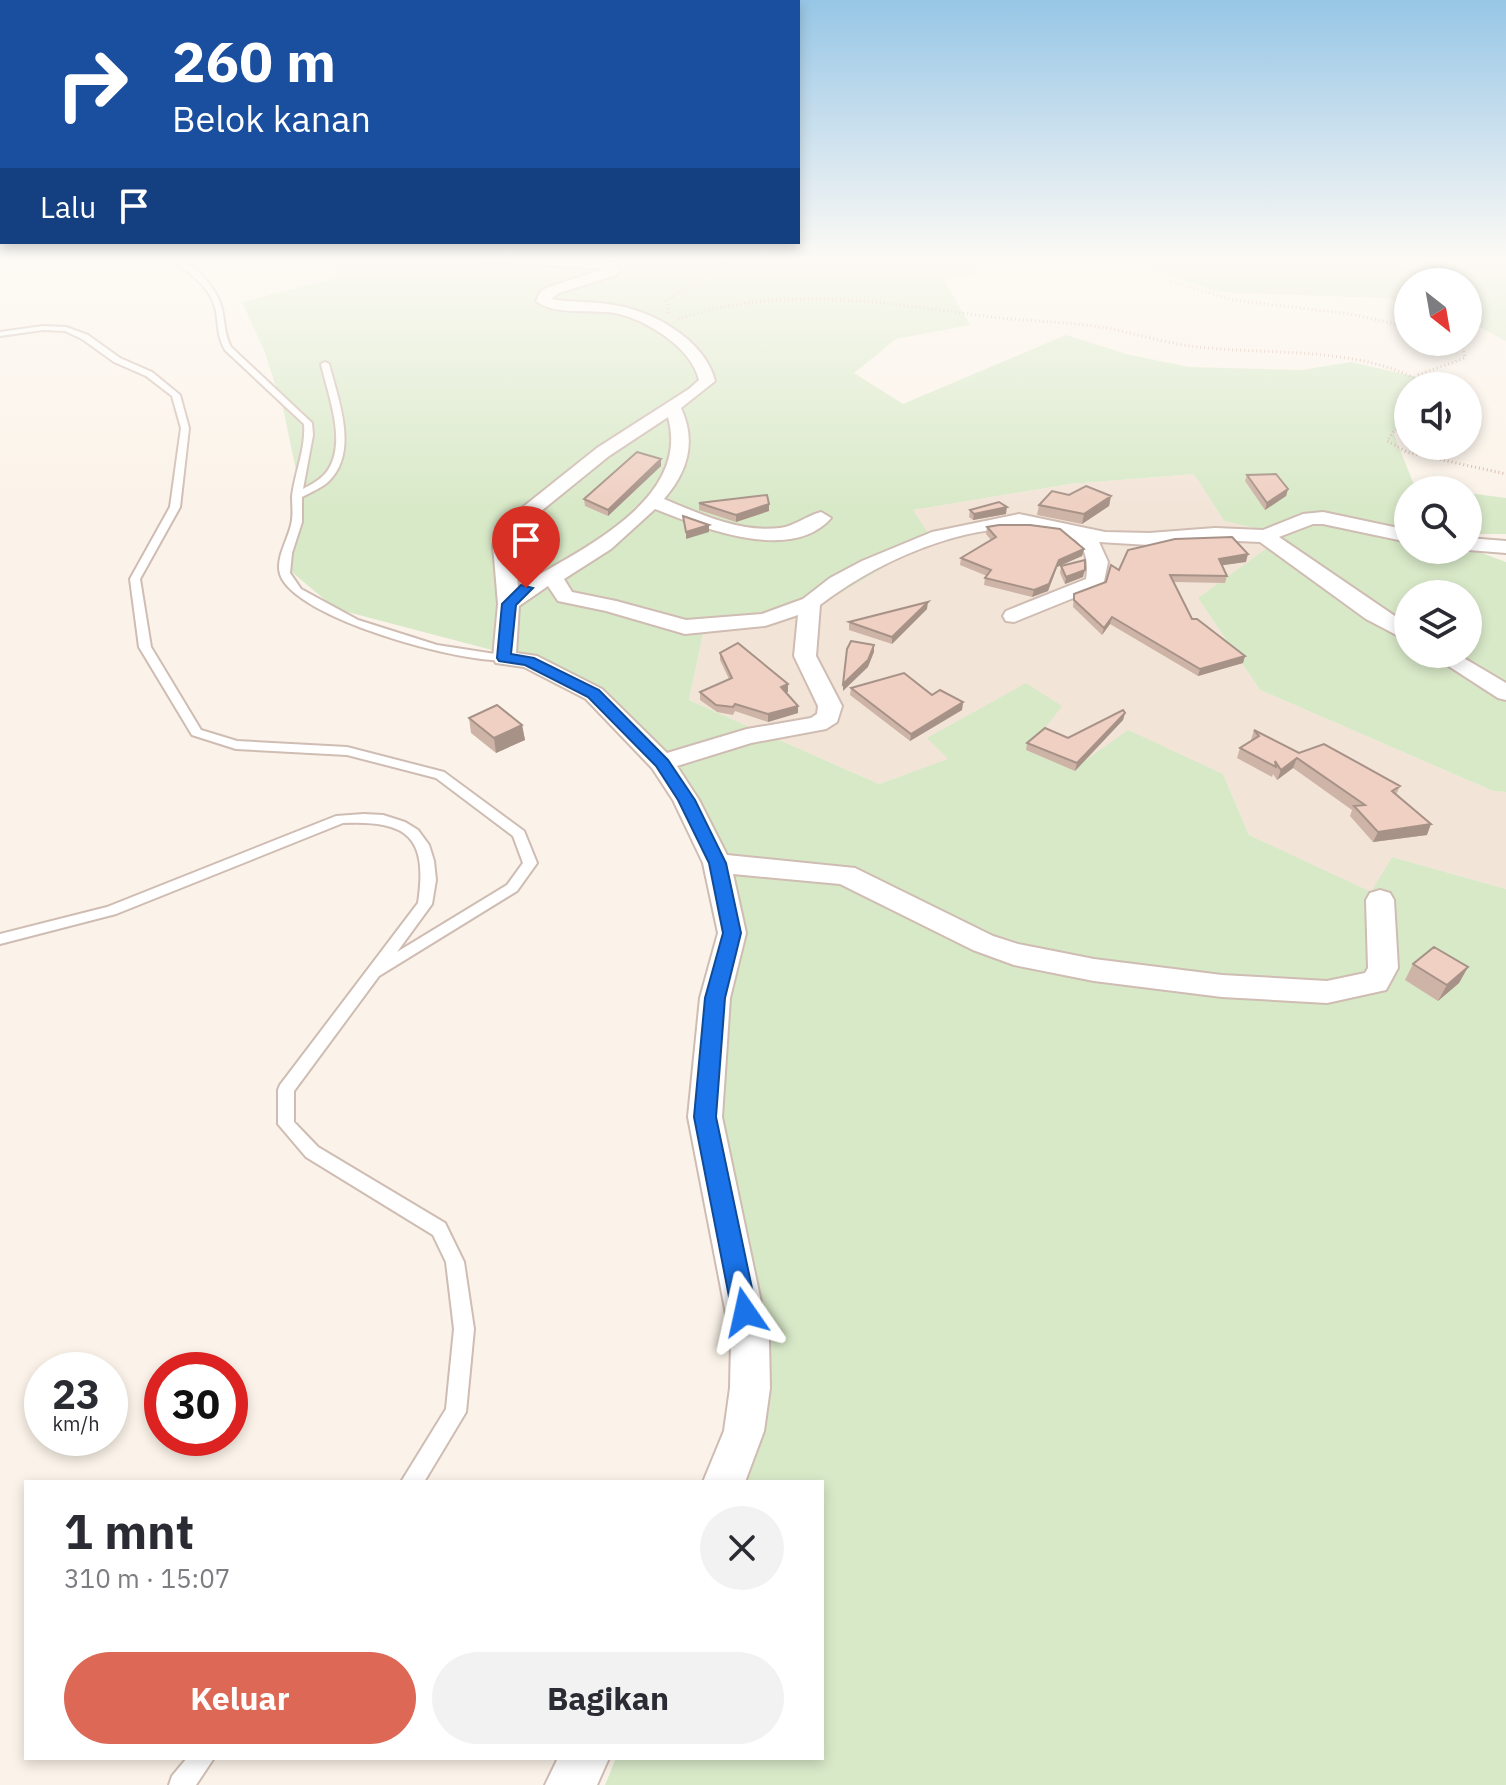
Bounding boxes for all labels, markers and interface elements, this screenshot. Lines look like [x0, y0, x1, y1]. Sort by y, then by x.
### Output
text: 260 m [172, 25, 336, 97]
icon: right [40, 32, 144, 136]
text: Belok kanan [172, 95, 371, 142]
icon: arrive [112, 184, 156, 228]
text: Lalu [40, 187, 96, 226]
north arrow [1394, 268, 1482, 356]
map controls [1394, 268, 1482, 668]
button: sound [1394, 372, 1482, 460]
button: search [1394, 476, 1482, 564]
pin [492, 506, 560, 588]
icon: arrive [504, 518, 548, 562]
button: layers [1394, 580, 1482, 668]
position arrow [703, 1270, 787, 1354]
speed limit sign: 30 [144, 1352, 248, 1456]
text: 23 [52, 1368, 100, 1420]
text: km/h [52, 1410, 100, 1437]
text: 1 mnt [64, 1500, 194, 1562]
button: close [700, 1506, 784, 1590]
text: 310 m · 15:07 [64, 1561, 230, 1595]
button: Keluar [64, 1652, 416, 1744]
button: Bagikan [432, 1652, 784, 1744]

